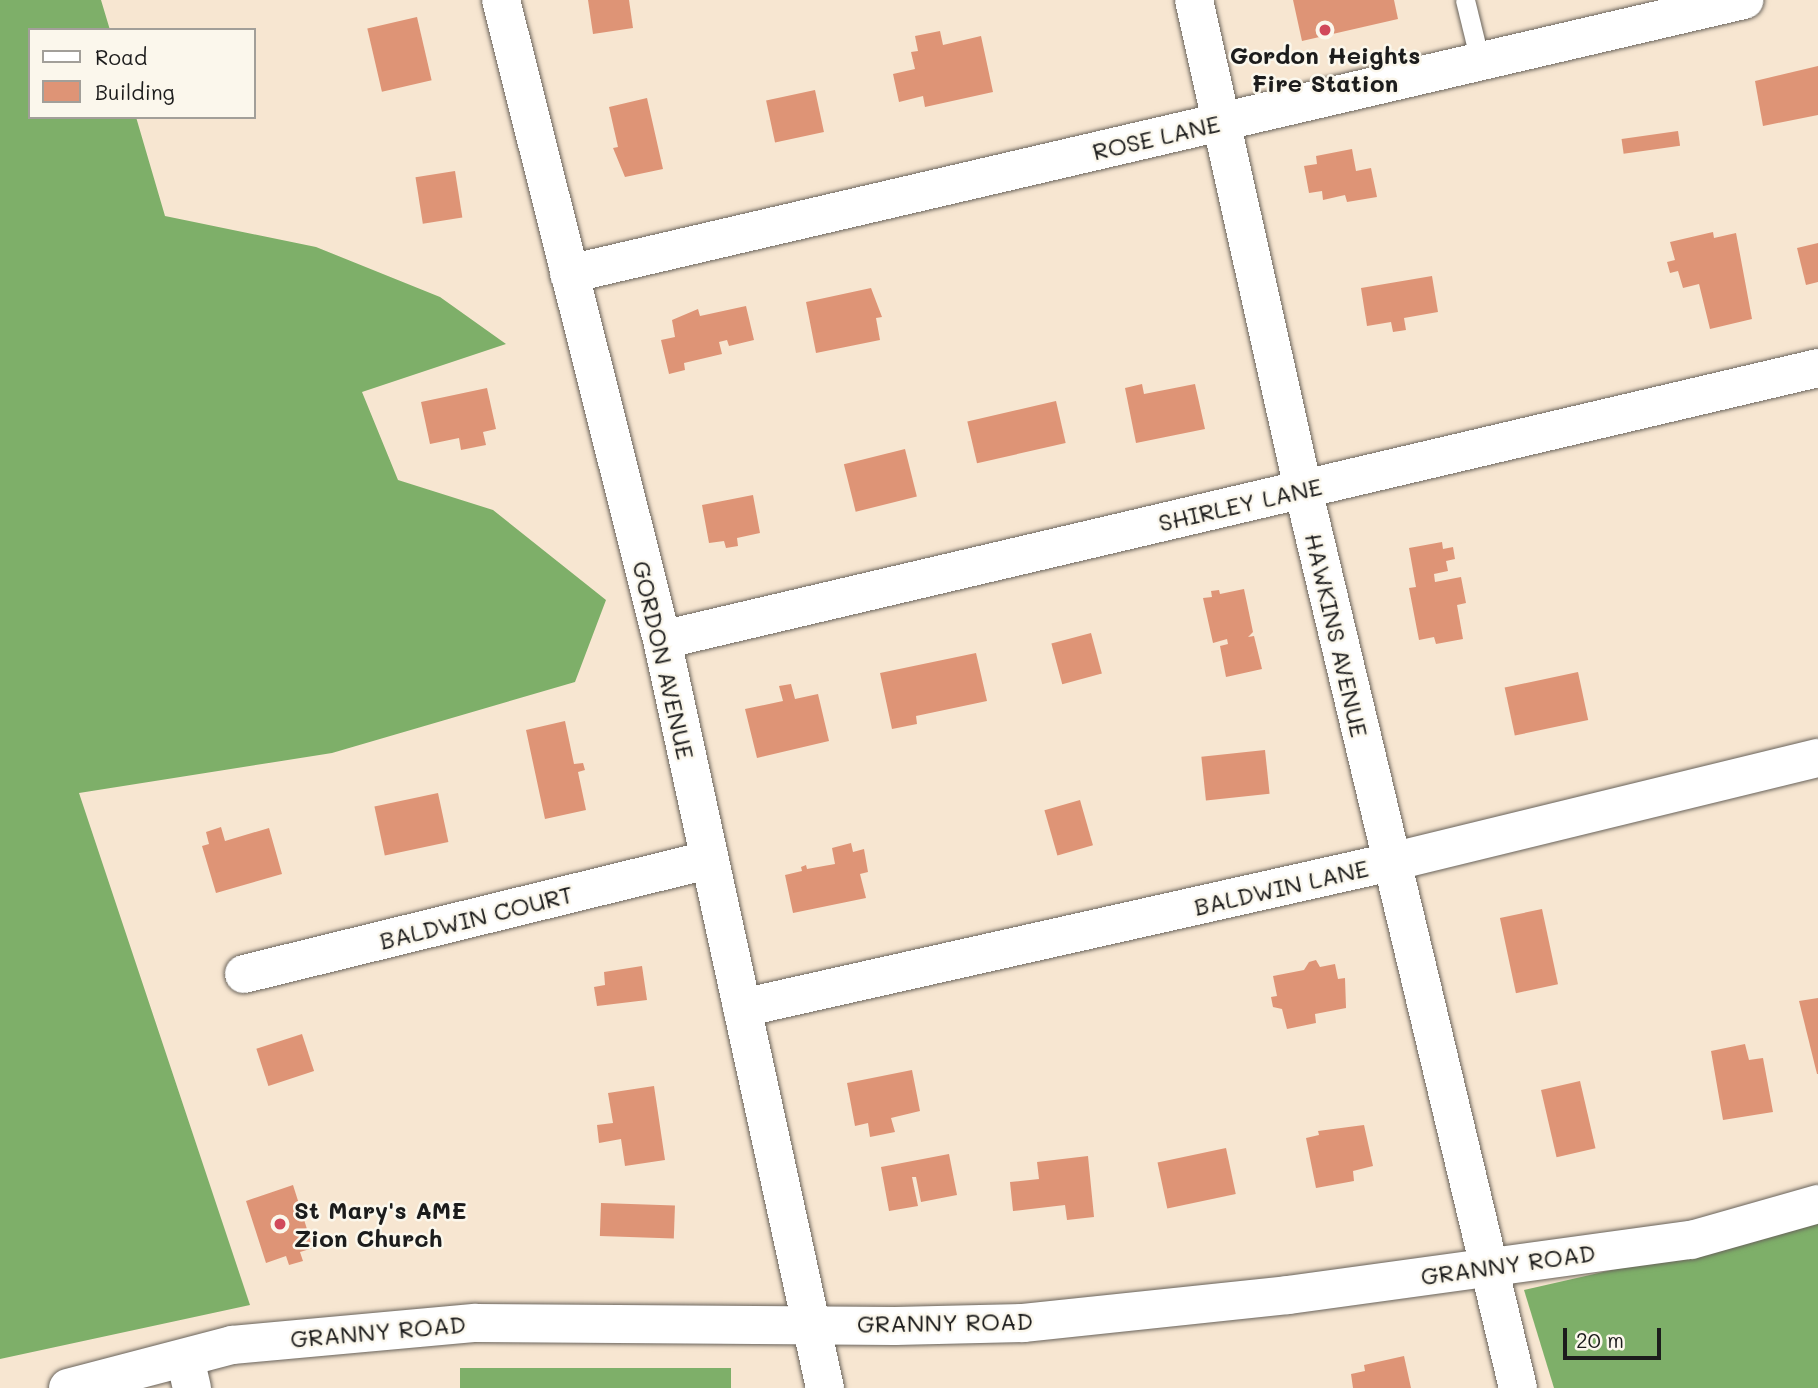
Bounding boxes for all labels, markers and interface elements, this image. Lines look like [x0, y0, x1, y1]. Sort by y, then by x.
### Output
marker: Gordon Heights Fire Station [1317, 22, 1333, 38]
legend [28, 28, 256, 119]
place label: Gordon Heights Fire Station [1230, 41, 1420, 97]
text: Road [95, 43, 147, 70]
text: Building [95, 78, 175, 105]
street label: ROSE LANE [1089, 108, 1223, 166]
street label: SHIRLEY LANE [1155, 471, 1325, 537]
street label: HAWKINS AVENUE [1300, 530, 1374, 740]
street label: GORDON AVENUE [627, 558, 701, 762]
street label: BALDWIN LANE [1191, 853, 1371, 921]
street label: BALDWIN COURT [376, 879, 576, 955]
place label: St Mary's AME Zion Church [294, 1196, 467, 1252]
marker: St Mary's AME Zion Church [272, 1216, 288, 1232]
street label: GRANNY ROAD [1419, 1237, 1597, 1291]
street label: GRANNY ROAD [857, 1306, 1033, 1338]
street label: GRANNY ROAD [289, 1309, 467, 1353]
scale bar [1566, 1314, 1664, 1358]
text: 20 m [1576, 1326, 1624, 1353]

